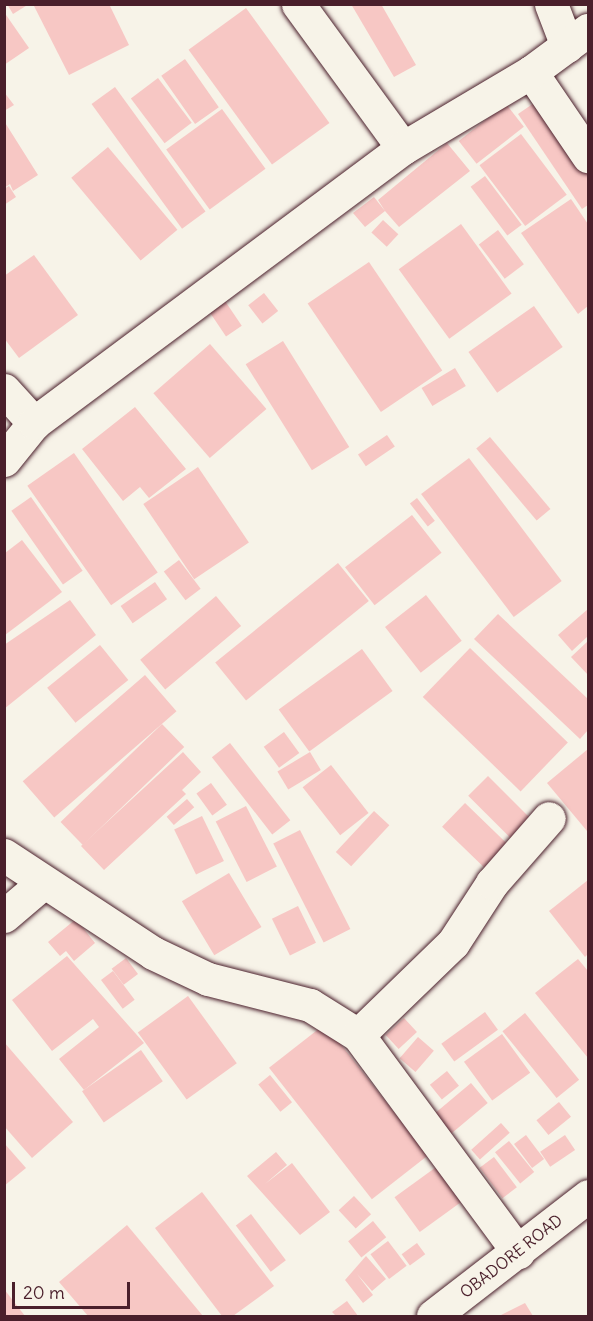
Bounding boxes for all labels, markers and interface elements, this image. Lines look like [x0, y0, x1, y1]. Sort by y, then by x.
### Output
street label: OBADORE ROAD [456, 1210, 566, 1302]
scale bar [15, 1270, 134, 1308]
text: 20 m [23, 1281, 65, 1304]

